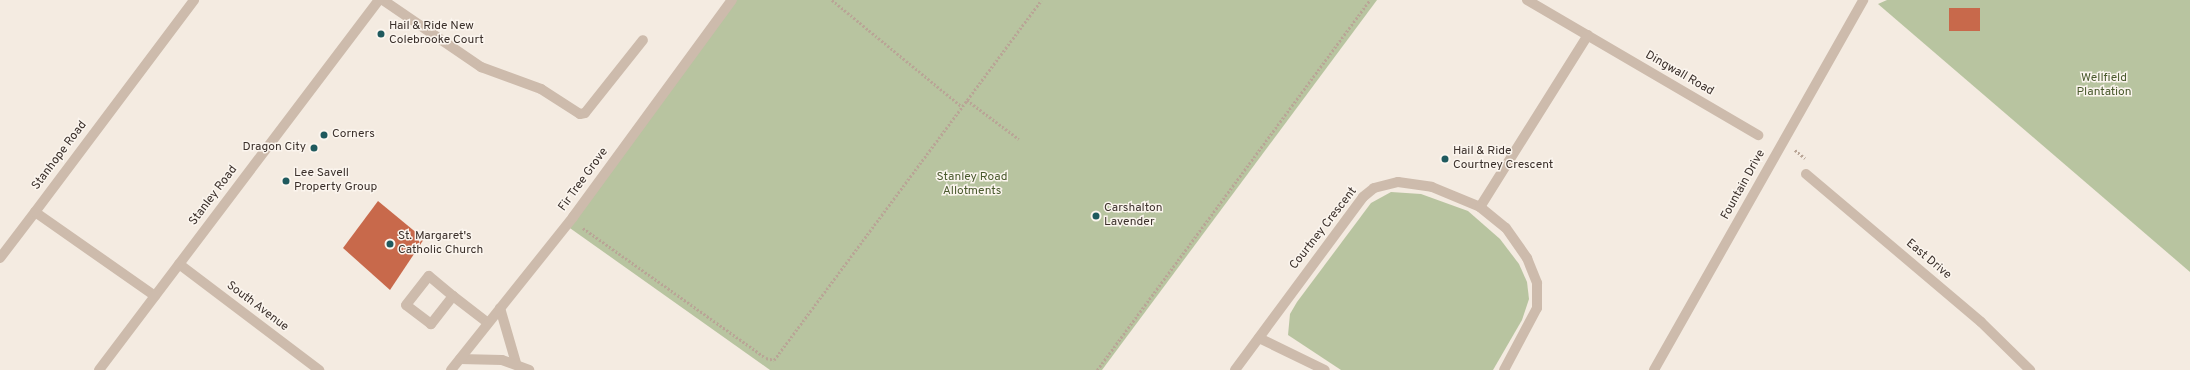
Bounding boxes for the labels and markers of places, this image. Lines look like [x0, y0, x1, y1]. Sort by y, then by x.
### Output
place label: Hail & Ride New Colebrooke Court [389, 20, 484, 48]
marker: Hail & Ride New Colebrooke Court [376, 29, 386, 39]
place label: Corners [332, 128, 375, 142]
marker: Corners [319, 130, 329, 140]
place label: Dragon City [242, 141, 306, 155]
marker: Dragon City [309, 143, 319, 153]
place label: Hail & Ride Courtney Crescent [1453, 145, 1553, 173]
marker: Hail & Ride Courtney Crescent [1440, 154, 1450, 164]
place label: Lee Savell Property Group [294, 167, 377, 195]
marker: Lee Savell Property Group [281, 176, 291, 186]
place label: Carshalton Lavender [1104, 202, 1162, 230]
marker: Carshalton Lavender [1091, 211, 1101, 221]
place label: St. Margaret's Catholic Church [398, 230, 483, 258]
marker: St. Margaret's Catholic Church [385, 239, 395, 249]

